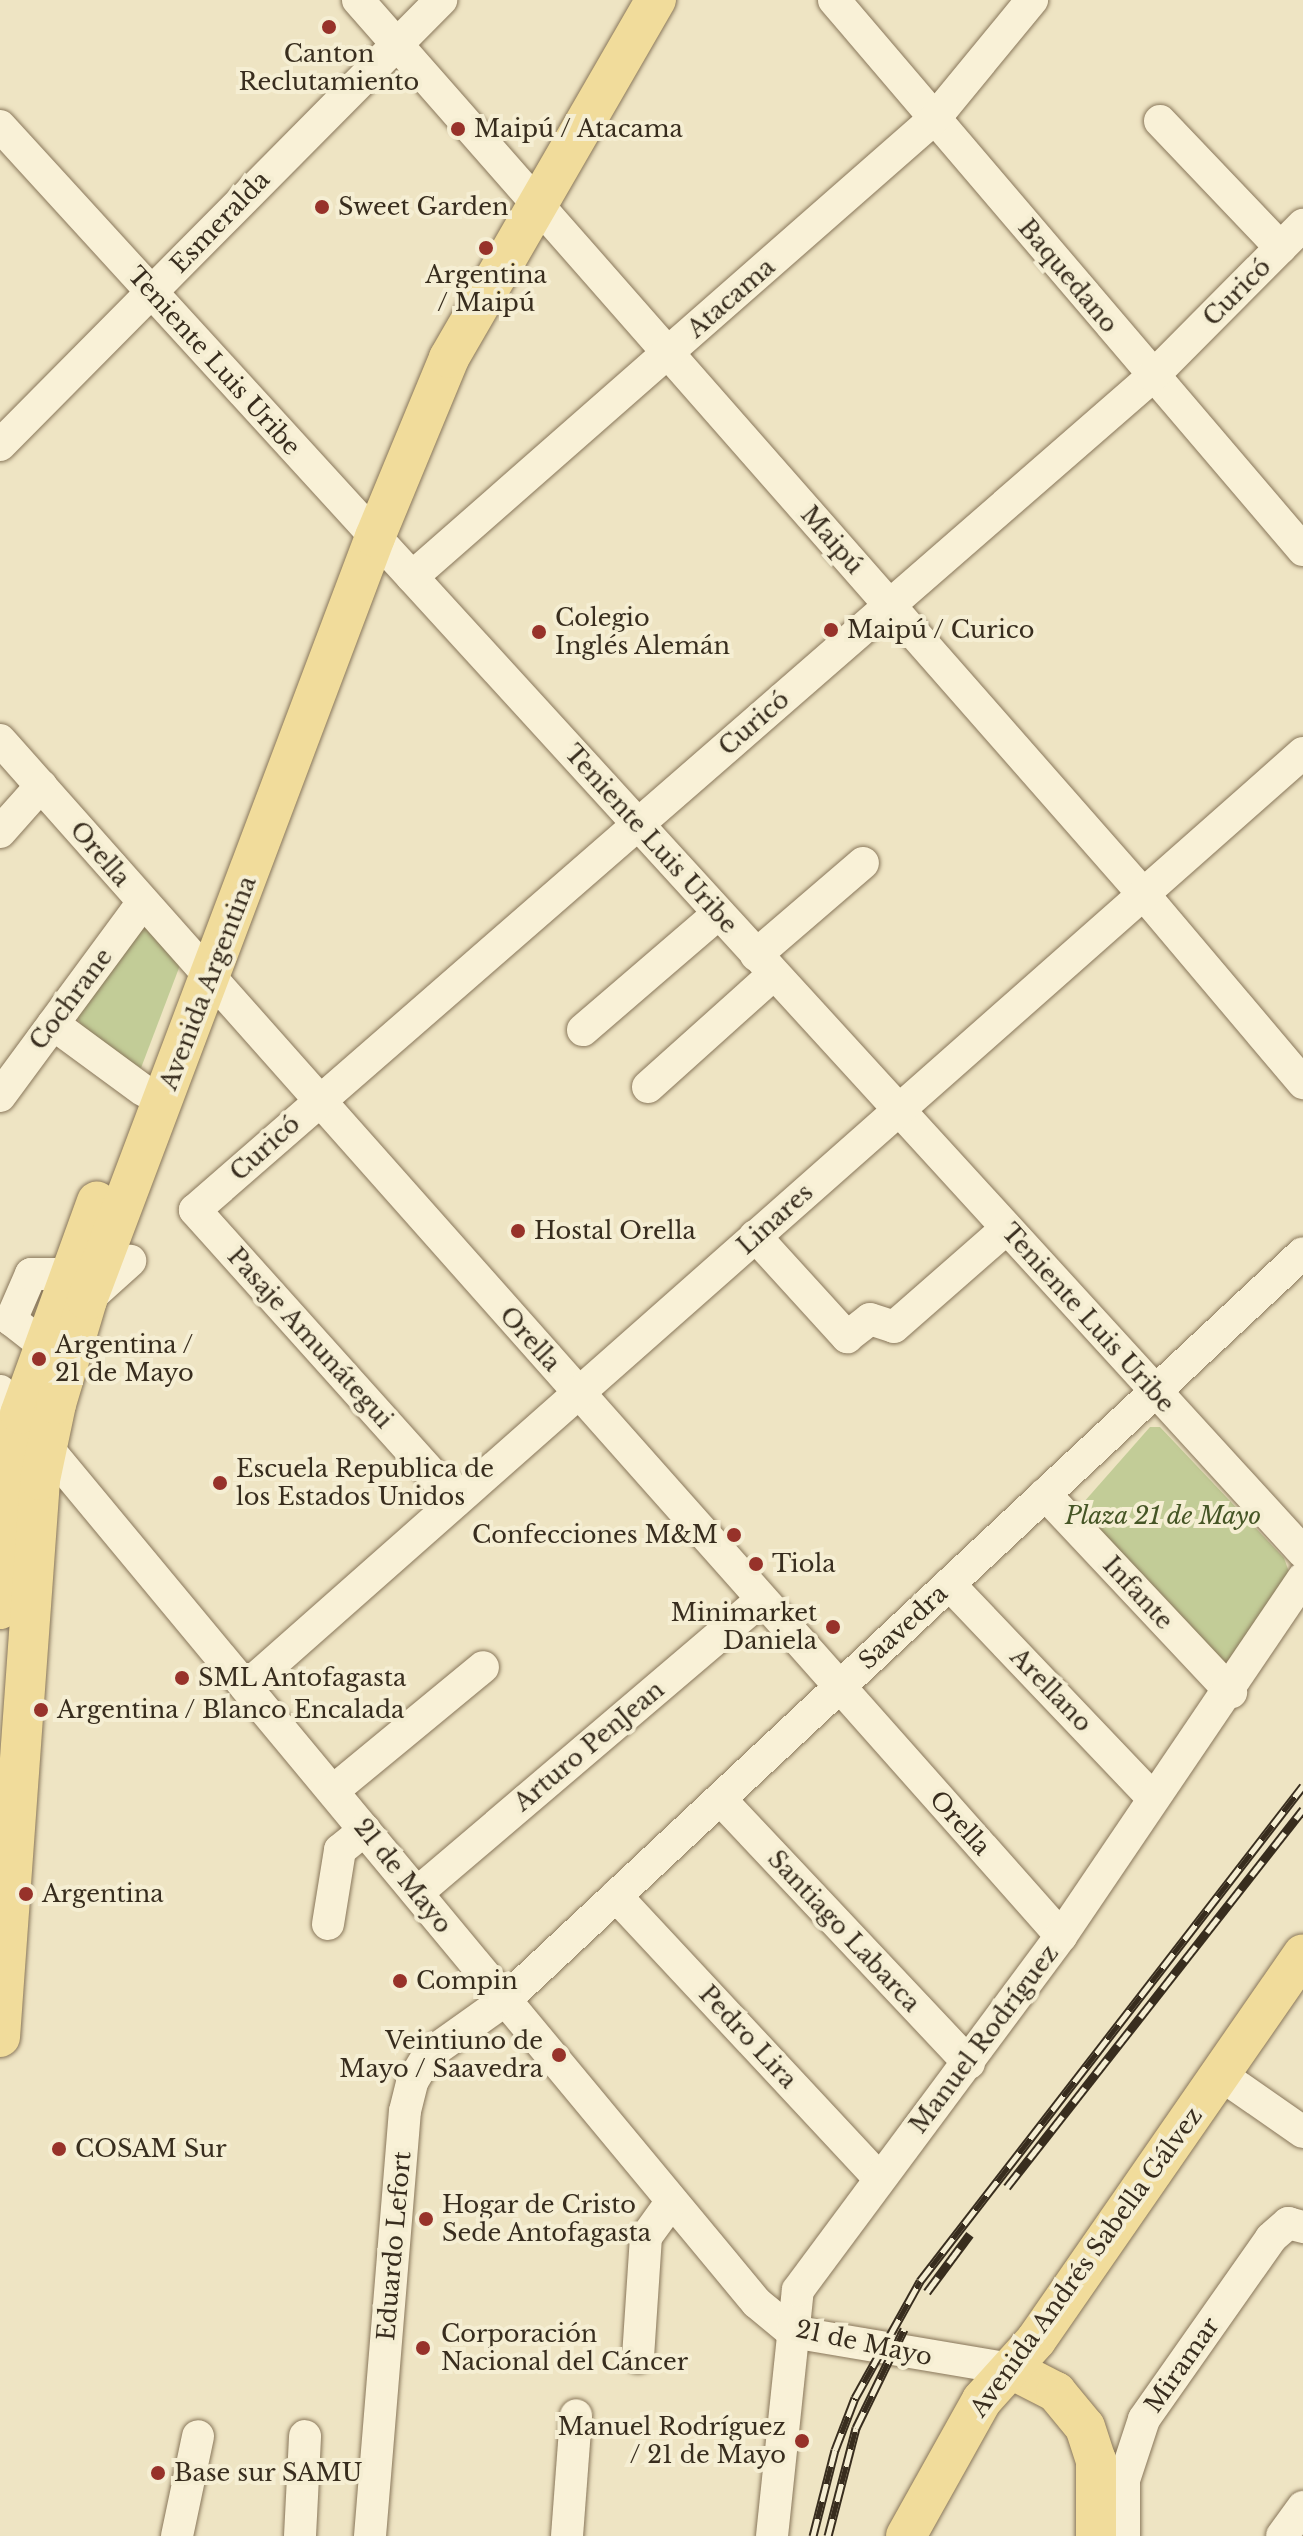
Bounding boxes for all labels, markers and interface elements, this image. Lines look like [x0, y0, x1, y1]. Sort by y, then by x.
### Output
marker: Canton Reclutamiento [320, 18, 338, 36]
place label: Canton Reclutamiento [239, 40, 419, 96]
place label: Maipú / Atacama [474, 115, 685, 143]
marker: Maipú / Atacama [449, 120, 467, 138]
street label: Esmeralda [165, 165, 275, 279]
place label: Sweet Garden [338, 193, 508, 221]
marker: Sweet Garden [313, 198, 331, 216]
street label: Baquedano [1012, 214, 1124, 338]
marker: Argentina / Maipú [477, 239, 495, 257]
street label: Atacama [682, 252, 780, 344]
street label: Curicó [1197, 252, 1277, 332]
street label: Teniente Luis Uribe [122, 261, 306, 461]
place label: Argentina / Maipú [425, 261, 547, 317]
street label: Maipú [795, 500, 869, 580]
place label: Colegio Inglés Alemán [555, 604, 731, 660]
place label: Maipú / Curico [847, 616, 1035, 644]
marker: Maipú / Curico [822, 621, 840, 639]
marker: Colegio Inglés Alemán [530, 623, 548, 641]
street label: Curicó [713, 685, 795, 761]
street label: Teniente Luis Uribe [559, 739, 743, 939]
street label: Orella [64, 816, 136, 892]
street label: Avenida Argentina [154, 872, 262, 1094]
street label: Cochrane [24, 943, 118, 1055]
street label: Curicó [224, 1109, 306, 1187]
street label: Linares [731, 1178, 819, 1260]
place label: Hostal Orella [534, 1217, 696, 1245]
street label: Teniente Luis Uribe [996, 1218, 1180, 1418]
marker: Hostal Orella [509, 1222, 527, 1240]
street label: Pasaje Amunátegui [221, 1242, 399, 1434]
street label: Orella [494, 1301, 566, 1377]
place label: Argentina / 21 de Mayo [55, 1331, 195, 1387]
marker: Argentina / 21 de Mayo [30, 1350, 48, 1368]
place label: Escuela Republica de los Estados Unidos [236, 1455, 495, 1511]
marker: Escuela Republica de los Estados Unidos [211, 1474, 229, 1492]
park label: Plaza 21 de Mayo [1065, 1502, 1261, 1530]
place label: Confecciones M&M [472, 1521, 718, 1549]
marker: Confecciones M&M [725, 1526, 743, 1544]
place label: Tiola [772, 1550, 836, 1578]
street label: Infante [1097, 1551, 1179, 1635]
marker: Tiola [747, 1555, 765, 1573]
street label: Saavedra [853, 1579, 953, 1675]
place label: Minimarket Daniela [671, 1599, 817, 1655]
marker: Minimarket Daniela [824, 1618, 842, 1636]
street label: Arellano [1004, 1642, 1098, 1738]
place label: SML Antofagasta [198, 1664, 408, 1692]
marker: SML Antofagasta [173, 1669, 191, 1687]
street label: Arturo PenJean [508, 1675, 670, 1817]
place label: Argentina / Blanco Encalada [57, 1696, 406, 1724]
marker: Argentina / Blanco Encalada [32, 1701, 50, 1719]
street label: Orella [924, 1785, 996, 1861]
street label: 21 de Mayo [348, 1813, 458, 1939]
street label: Santiago Labarca [762, 1844, 926, 2018]
place label: Argentina [42, 1880, 164, 1908]
marker: Argentina [17, 1885, 35, 1903]
street label: Manuel Rodríguez [904, 1939, 1064, 2139]
place label: Compin [416, 1967, 518, 1995]
marker: Compin [391, 1972, 409, 1990]
street label: Pedro Lira [693, 1980, 803, 2094]
place label: Veintiuno de Mayo / Saavedra [338, 2027, 543, 2083]
marker: Veintiuno de Mayo / Saavedra [550, 2046, 568, 2064]
street label: Avenida Andrés Sabella Gálvez [963, 2101, 1209, 2423]
place label: COSAM Sur [75, 2135, 227, 2163]
marker: COSAM Sur [50, 2140, 68, 2158]
street label: Eduardo Lefort [371, 2150, 417, 2342]
place label: Hogar de Cristo Sede Antofagasta [442, 2191, 652, 2247]
marker: Hogar de Cristo Sede Antofagasta [417, 2210, 435, 2228]
street label: Miramar [1139, 2312, 1225, 2418]
street label: 21 de Mayo [793, 2314, 935, 2372]
place label: Corporación Nacional del Cáncer [441, 2320, 688, 2376]
marker: Corporación Nacional del Cáncer [412, 2337, 434, 2359]
place label: Manuel Rodríguez / 21 de Mayo [558, 2413, 786, 2469]
marker: Manuel Rodríguez / 21 de Mayo [793, 2432, 811, 2450]
place label: Base sur SAMU [174, 2459, 363, 2487]
marker: Base sur SAMU [149, 2464, 167, 2482]

